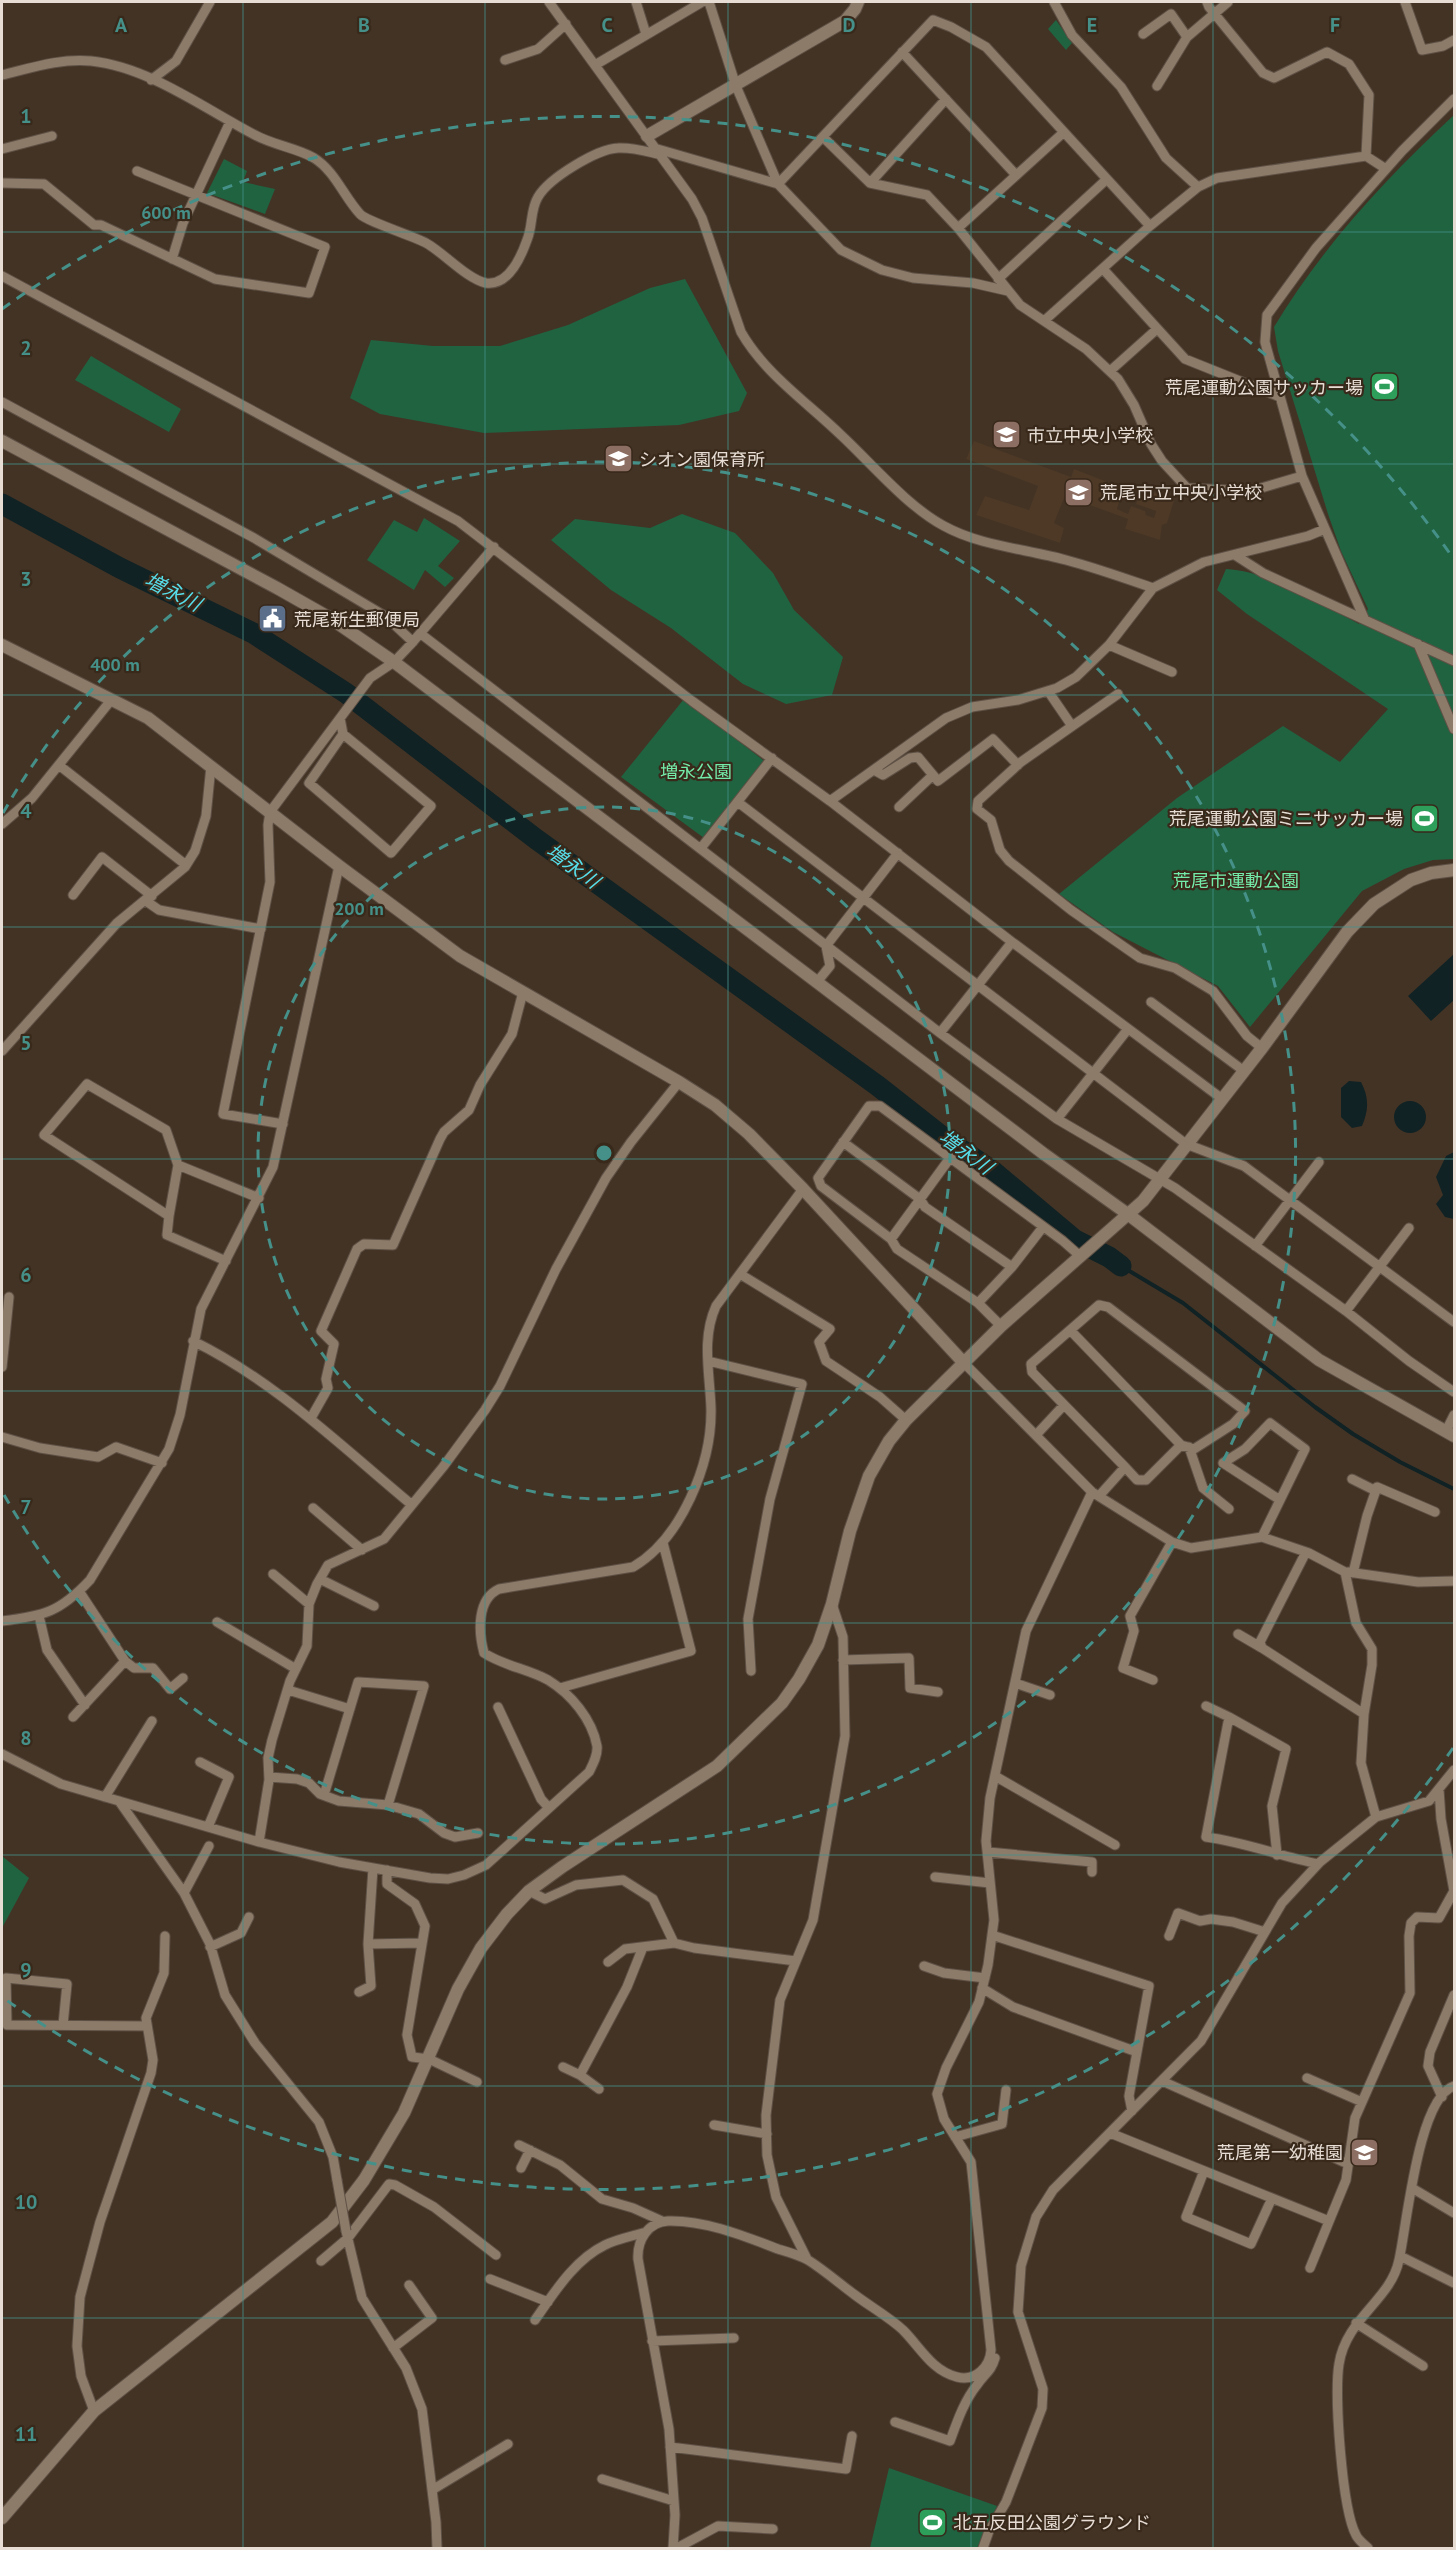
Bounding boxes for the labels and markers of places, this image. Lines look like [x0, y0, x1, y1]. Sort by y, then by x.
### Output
sports icon: 荒尾運動公園サッカー場 [1368, 371, 1400, 403]
place label: 荒尾運動公園サッカー場 [1165, 376, 1363, 399]
school or university icon: 市立中央小学校 [990, 419, 1022, 451]
place label: 市立中央小学校 [1027, 424, 1153, 447]
school or university icon: シオン園保育所 [602, 443, 634, 475]
place label: シオン園保育所 [639, 448, 765, 471]
school or university icon: 荒尾市立中央小学校 [1063, 476, 1095, 508]
place label: 荒尾市立中央小学校 [1100, 481, 1262, 504]
public building icon: 荒尾新生郵便局 [257, 603, 289, 635]
place label: 荒尾新生郵便局 [294, 608, 420, 631]
sports icon: 荒尾運動公園ミニサッカー場 [1408, 802, 1440, 834]
place label: 荒尾運動公園ミニサッカー場 [1169, 807, 1403, 830]
centre of rings [594, 1143, 614, 1163]
school or university icon: 荒尾第一幼稚園 [1348, 2136, 1380, 2168]
place label: 荒尾第一幼稚園 [1217, 2141, 1343, 2164]
sports icon: 北五反田公園グラウンド [916, 2506, 948, 2538]
place label: 北五反田公園グラウンド [953, 2511, 1151, 2534]

